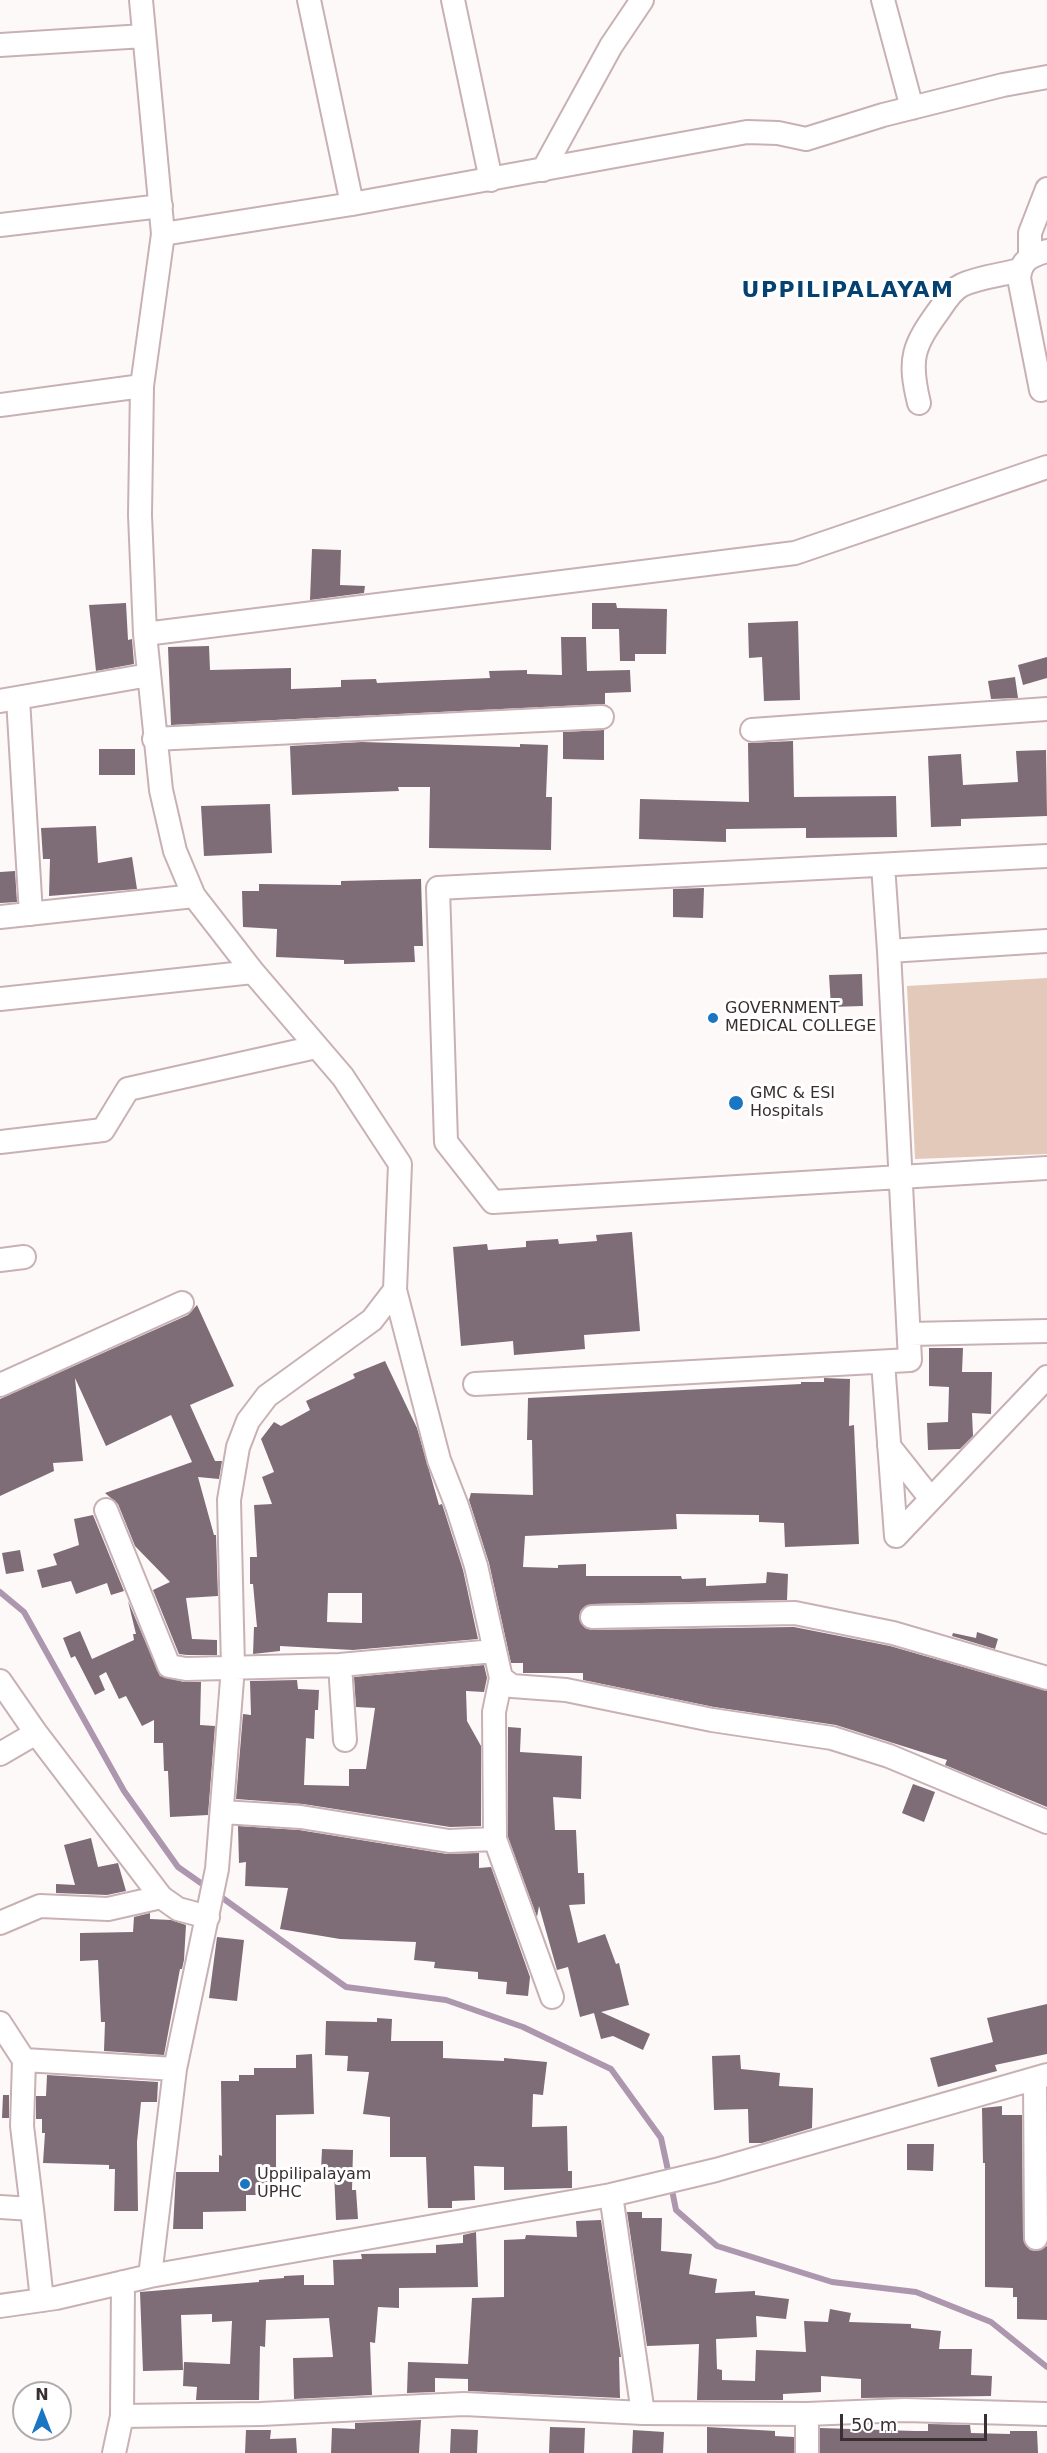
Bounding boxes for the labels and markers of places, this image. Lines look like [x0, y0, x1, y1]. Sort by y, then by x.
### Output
place label: GOVERNMENT MEDICAL COLLEGE [725, 999, 876, 1037]
marker: GOVERNMENT MEDICAL COLLEGE [706, 1011, 720, 1025]
place label: GMC & ESI Hospitals [750, 1084, 835, 1122]
marker: GMC & ESI Hospitals [727, 1094, 745, 1112]
place label: Uppilipalayam UPHC [257, 2165, 371, 2203]
marker: Uppilipalayam UPHC [238, 2177, 252, 2191]

